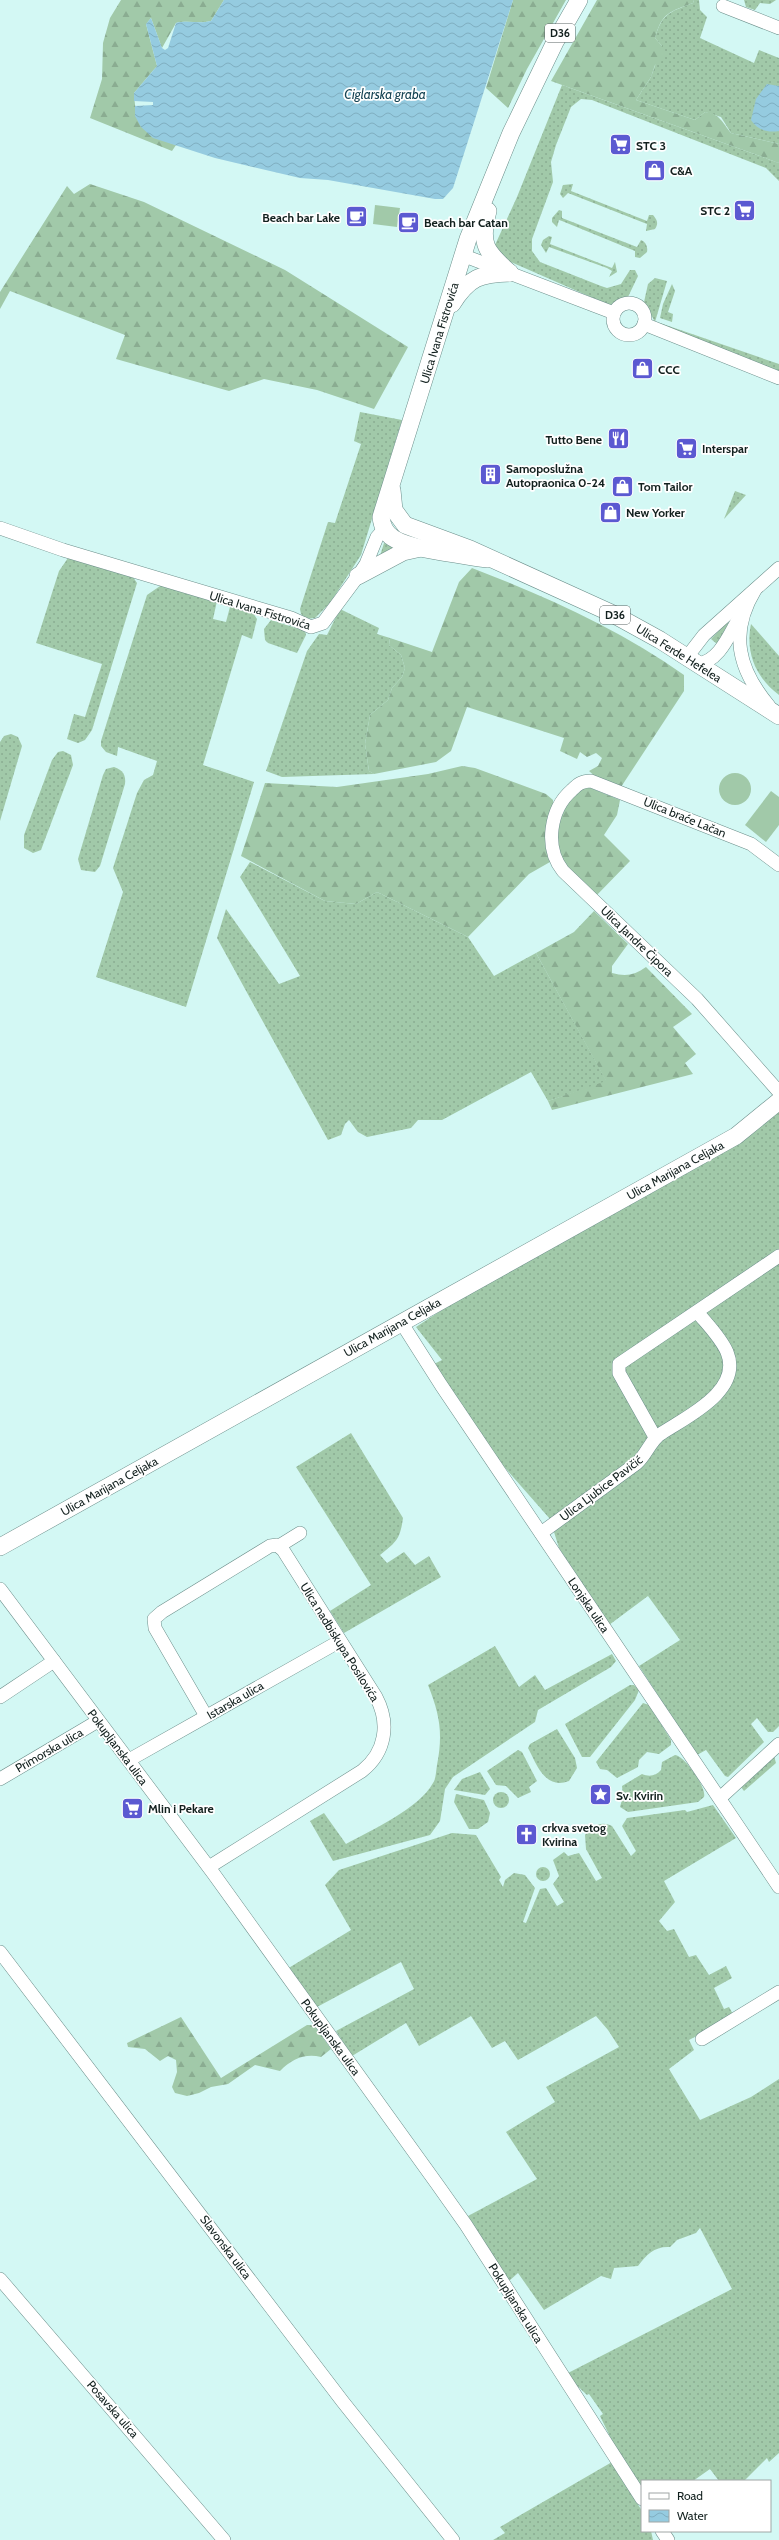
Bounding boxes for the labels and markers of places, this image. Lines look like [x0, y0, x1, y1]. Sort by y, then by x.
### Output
supermarket icon: STC 3 [608, 132, 634, 158]
place label: STC 3 [636, 138, 666, 153]
shop icon: C&A [641, 157, 667, 183]
place label: C&A [670, 163, 693, 178]
supermarket icon: STC 2 [732, 197, 758, 223]
place label: STC 2 [700, 203, 730, 218]
cafe icon: Beach bar Lake [343, 204, 369, 230]
cafe icon: Beach bar Catan [396, 209, 422, 235]
place label: Beach bar Lake [262, 210, 340, 225]
place label: Beach bar Catan [424, 215, 508, 230]
shop icon: CCC [630, 356, 656, 382]
place label: CCC [658, 362, 680, 377]
restaurant icon: Tutto Bene [605, 426, 631, 452]
place label: Tutto Bene [545, 432, 602, 447]
supermarket icon: Interspar [674, 435, 700, 461]
place label: Interspar [702, 441, 748, 456]
place label: Samoposlužna Autopraonica 0-24 [506, 461, 605, 490]
building icon: Samoposlužna Autopraonica 0-24 [478, 462, 504, 488]
shop icon: Tom Tailor [609, 473, 635, 499]
place label: Tom Tailor [638, 479, 693, 494]
shop icon: New Yorker [597, 499, 623, 525]
place label: New Yorker [626, 505, 685, 520]
place icon: Sv. Kvirin [587, 1782, 613, 1808]
place label: Sv. Kvirin [616, 1788, 663, 1803]
supermarket icon: Mlin i Pekare [119, 1795, 145, 1821]
place label: Mlin i Pekare [148, 1801, 214, 1816]
place label: crkva svetog Kvirina [542, 1820, 606, 1849]
church icon: crkva svetog Kvirina [513, 1821, 539, 1847]

